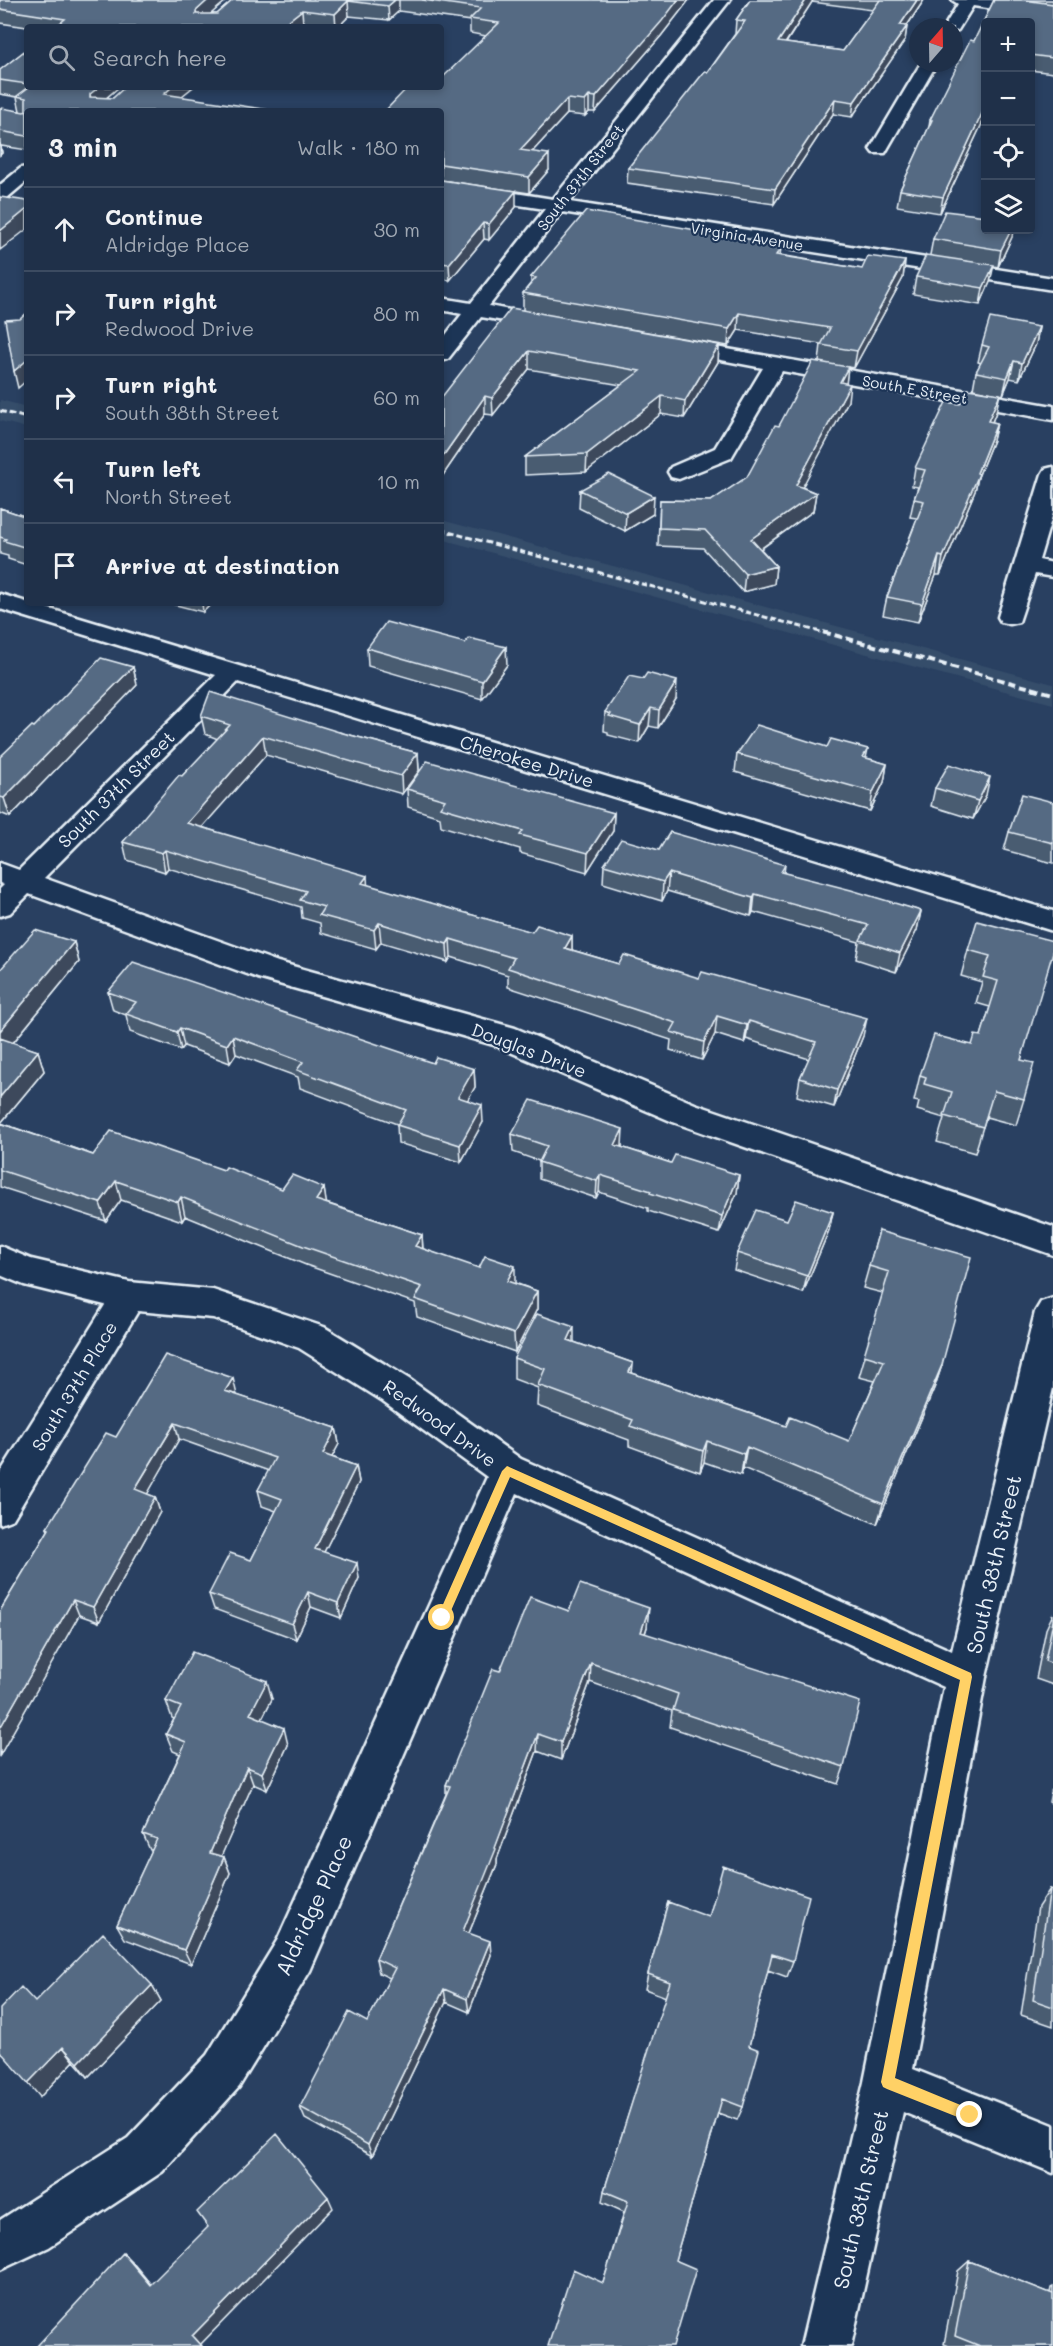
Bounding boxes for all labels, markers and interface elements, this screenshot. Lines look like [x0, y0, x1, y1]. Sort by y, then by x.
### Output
north arrow [909, 18, 963, 72]
map controls [981, 18, 1035, 234]
button: + [981, 18, 1035, 72]
search box [24, 24, 444, 90]
icon: search [45, 41, 78, 74]
text: Search here [93, 43, 227, 72]
button: − [981, 72, 1035, 126]
street label: South 37th Street [532, 120, 628, 234]
button: locate [981, 126, 1035, 180]
text: 3 min [48, 130, 117, 164]
text: Walk · 180 m [297, 134, 420, 160]
button: layers [981, 180, 1035, 234]
text: Continue [105, 202, 203, 231]
icon: ahead [48, 213, 81, 246]
text: 30 m [374, 216, 420, 242]
street label: Virginia Avenue [689, 217, 805, 255]
text: Aldridge Place [105, 231, 250, 257]
text: Turn right [105, 286, 217, 315]
icon: right [48, 297, 81, 330]
text: 80 m [373, 300, 420, 326]
text: Redwood Drive [105, 315, 254, 341]
text: Turn right [105, 370, 217, 399]
street label: South E Street [861, 370, 969, 408]
icon: right [48, 381, 81, 414]
text: 60 m [373, 384, 420, 410]
text: South 38th Street [105, 399, 280, 425]
text: Turn left [105, 454, 201, 483]
icon: left [48, 465, 81, 498]
text: 10 m [376, 468, 420, 494]
text: North Street [105, 483, 232, 509]
icon: arrive [48, 549, 81, 582]
text: Arrive at destination [105, 551, 340, 580]
street label: South 37th Street [52, 725, 180, 853]
street label: Cherokee Drive [457, 729, 597, 793]
street label: Douglas Drive [468, 1017, 590, 1083]
street label: South 37th Place [26, 1317, 122, 1455]
street label: Redwood Drive [379, 1374, 501, 1472]
street label: South 38th Street [959, 1472, 1027, 1656]
route start [428, 1604, 454, 1630]
street label: Aldridge Place [269, 1830, 357, 1980]
route end [956, 2101, 982, 2127]
street label: South 38th Street [826, 2107, 894, 2291]

